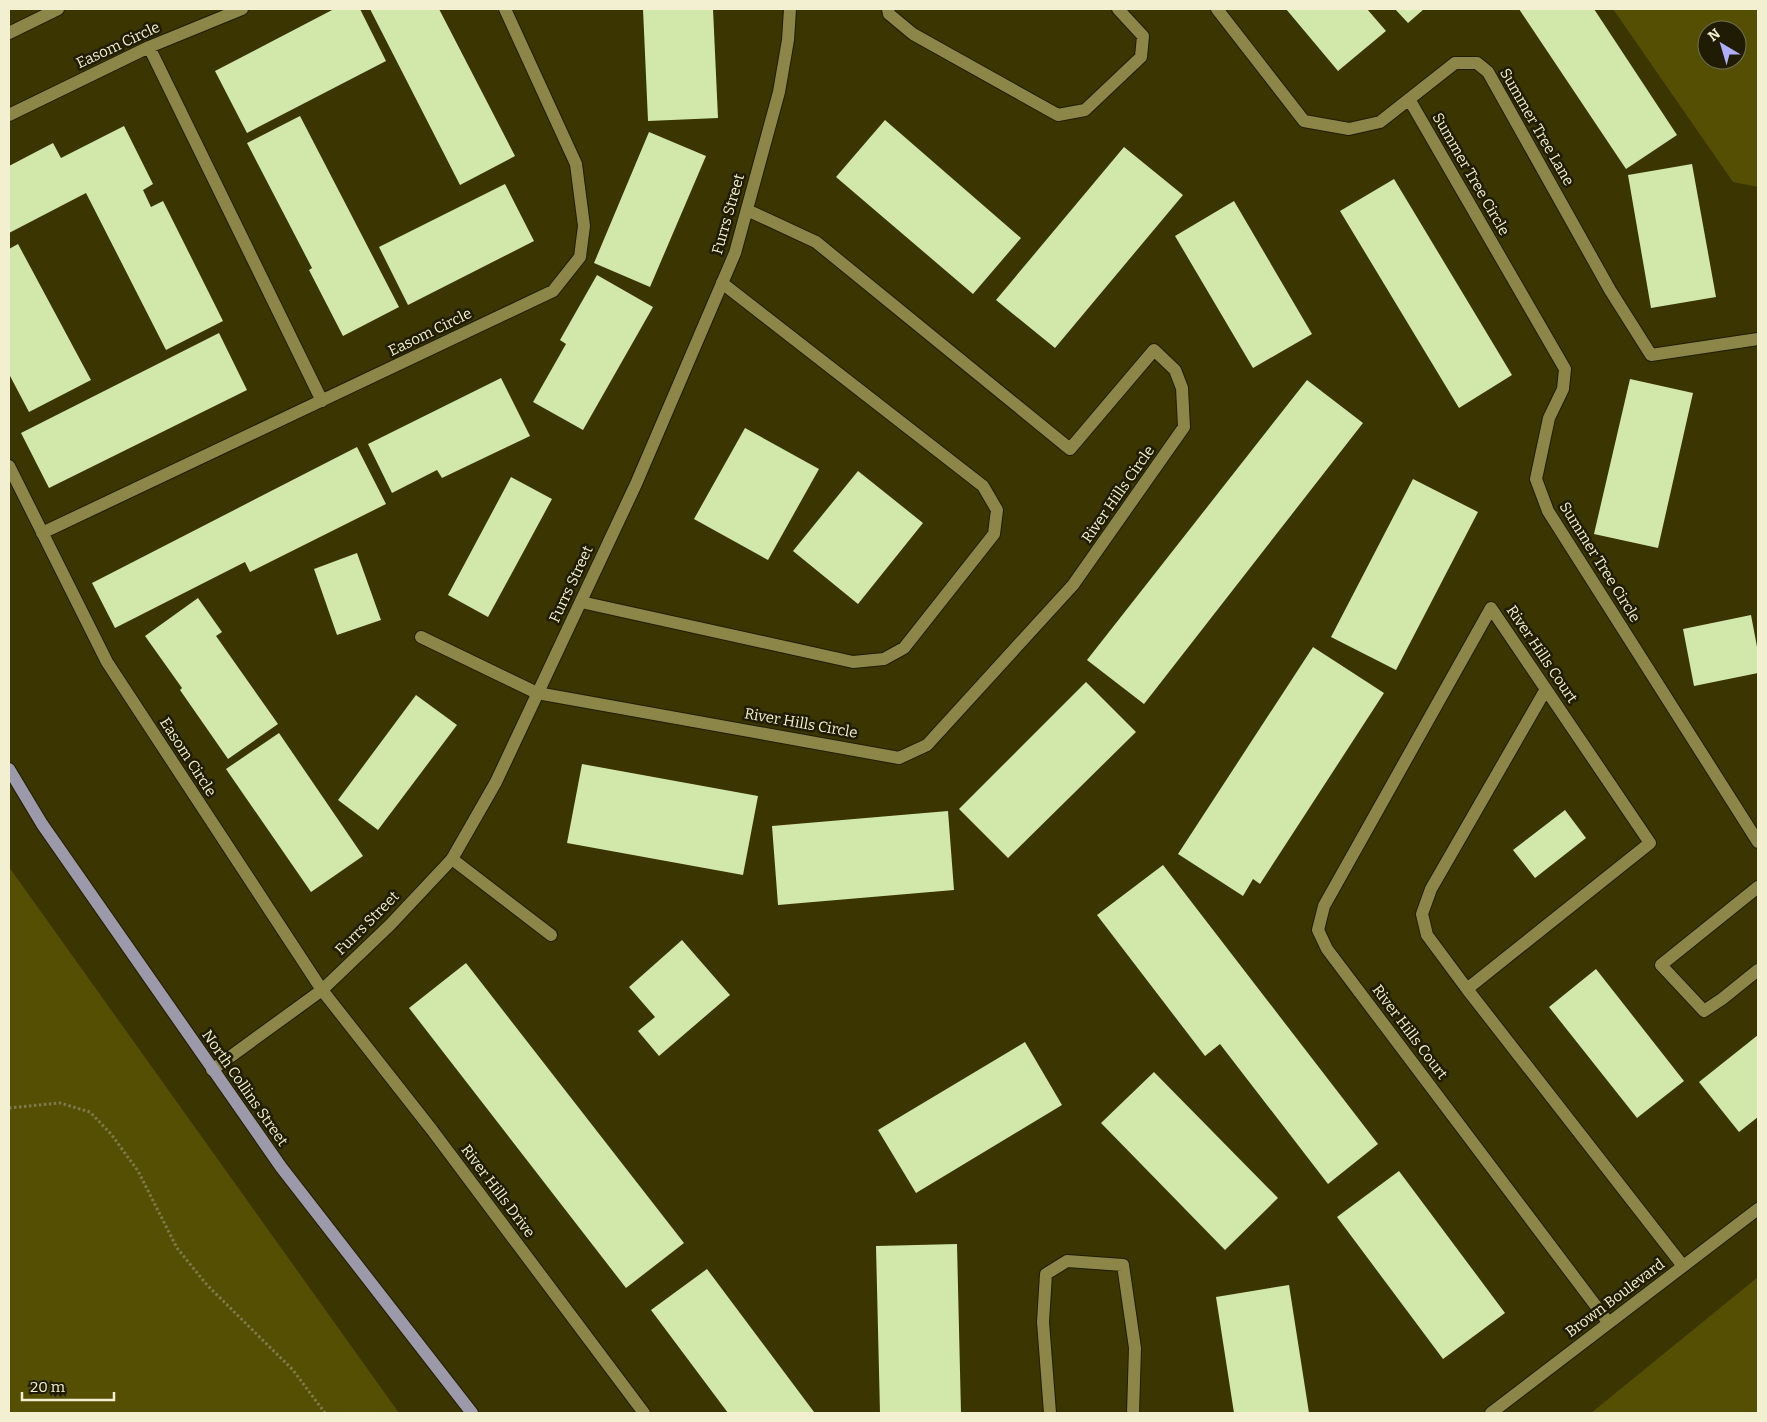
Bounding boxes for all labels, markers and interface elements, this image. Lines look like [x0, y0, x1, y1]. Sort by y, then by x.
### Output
street label: Easom Circle [73, 18, 163, 72]
north arrow [1697, 20, 1747, 70]
text: N [1705, 25, 1724, 45]
street label: Summer Tree Lane [1496, 65, 1578, 189]
street label: Summer Tree Circle [1429, 110, 1513, 238]
street label: Furrs Street [708, 171, 748, 256]
street label: Easom Circle [385, 304, 475, 360]
street label: River Hills Circle [1078, 442, 1158, 546]
street label: Summer Tree Circle [1556, 498, 1644, 626]
street label: Furrs Street [545, 542, 597, 625]
street label: River Hills Court [1503, 602, 1582, 707]
street label: River Hills Circle [743, 704, 859, 742]
street label: Easom Circle [156, 714, 220, 800]
street label: Furrs Street [331, 887, 403, 959]
street label: River Hills Court [1369, 981, 1452, 1083]
street label: North Collins Street [198, 1027, 292, 1150]
street label: River Hills Drive [457, 1141, 539, 1241]
street label: Brown Boulevard [1562, 1255, 1668, 1341]
scale bar [22, 1370, 115, 1402]
text: 20 m [30, 1378, 66, 1396]

